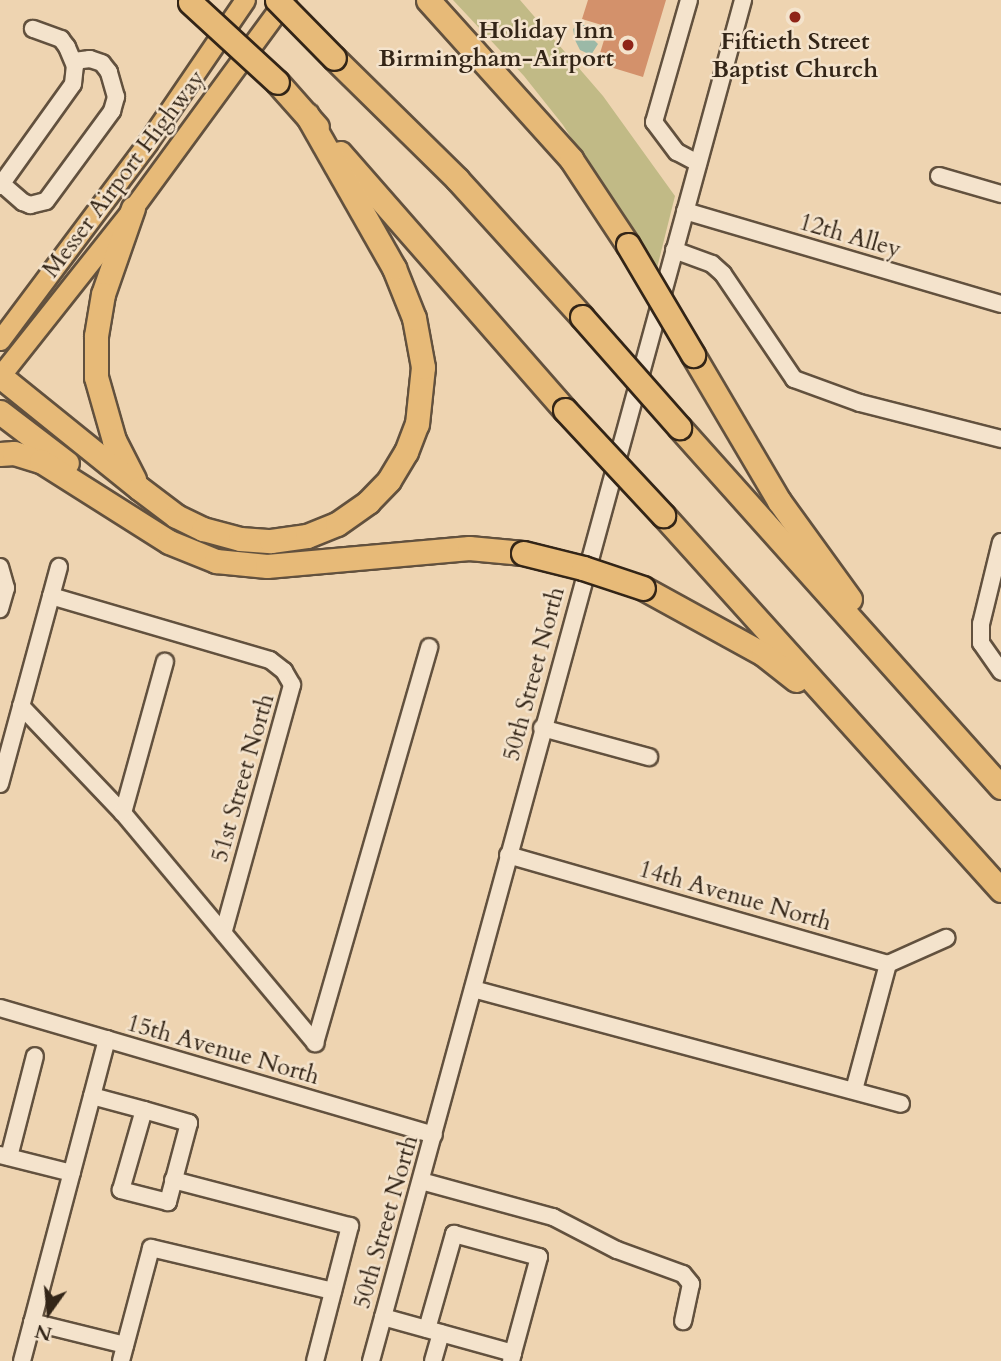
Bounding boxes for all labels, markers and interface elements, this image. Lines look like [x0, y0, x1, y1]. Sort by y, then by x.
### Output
marker: Fiftieth Street Baptist Church [787, 9, 803, 25]
place label: Holiday Inn Birmingham-Airport [379, 17, 614, 73]
place label: Fiftieth Street Baptist Church [712, 28, 878, 84]
marker: Holiday Inn Birmingham-Airport [620, 37, 636, 53]
street label: Messer Airport Highway [37, 65, 211, 283]
street label: 12th Alley [796, 208, 904, 264]
street label: 50th Street North [497, 584, 571, 764]
street label: 51st Street North [205, 691, 281, 865]
street label: 14th Avenue North [635, 855, 835, 937]
street label: 15th Avenue North [123, 1009, 323, 1091]
street label: 50th Street North [347, 1132, 425, 1312]
north arrow [14, 1277, 84, 1347]
text: N [32, 1318, 55, 1347]

